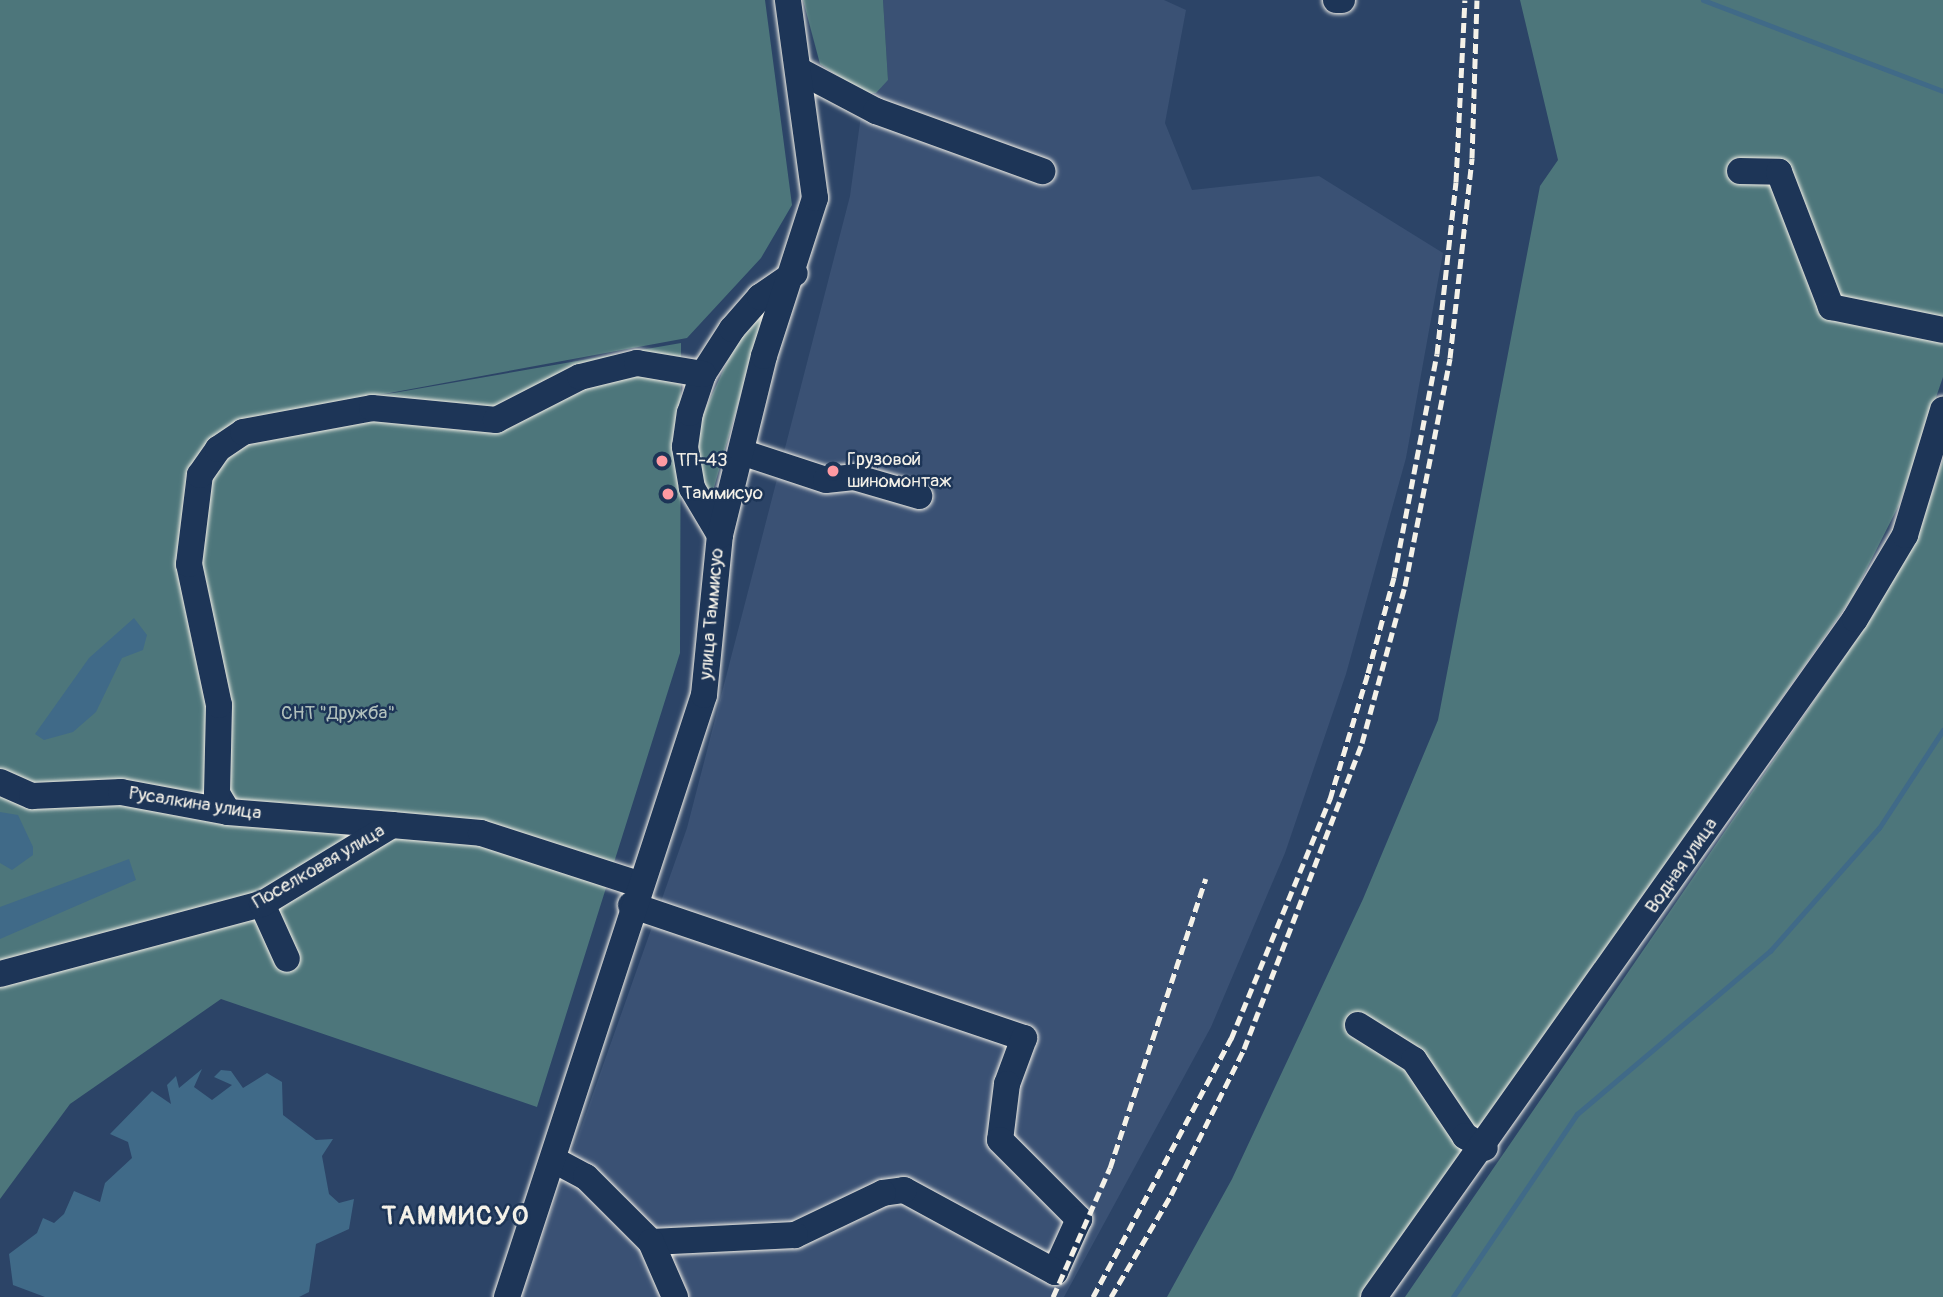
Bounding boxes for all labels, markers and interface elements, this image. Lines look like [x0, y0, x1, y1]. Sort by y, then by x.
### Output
place label: Грузовой шиномонтаж [847, 449, 951, 493]
place label: ТП-43 [676, 450, 728, 472]
marker: ТП-43 [654, 453, 670, 469]
marker: Грузовой шиномонтаж [825, 463, 841, 479]
place label: Таммисуо [682, 483, 763, 505]
marker: Таммисуо [660, 486, 676, 502]
street label: улица Таммисуо [695, 547, 729, 681]
park label: СНТ "Дружба" [281, 703, 395, 725]
street label: Русалкина улица [127, 782, 263, 826]
street label: Водная улица [1641, 814, 1723, 918]
street label: Поселковая улица [249, 820, 389, 914]
district label: ТАММИСУО [383, 1201, 529, 1233]

